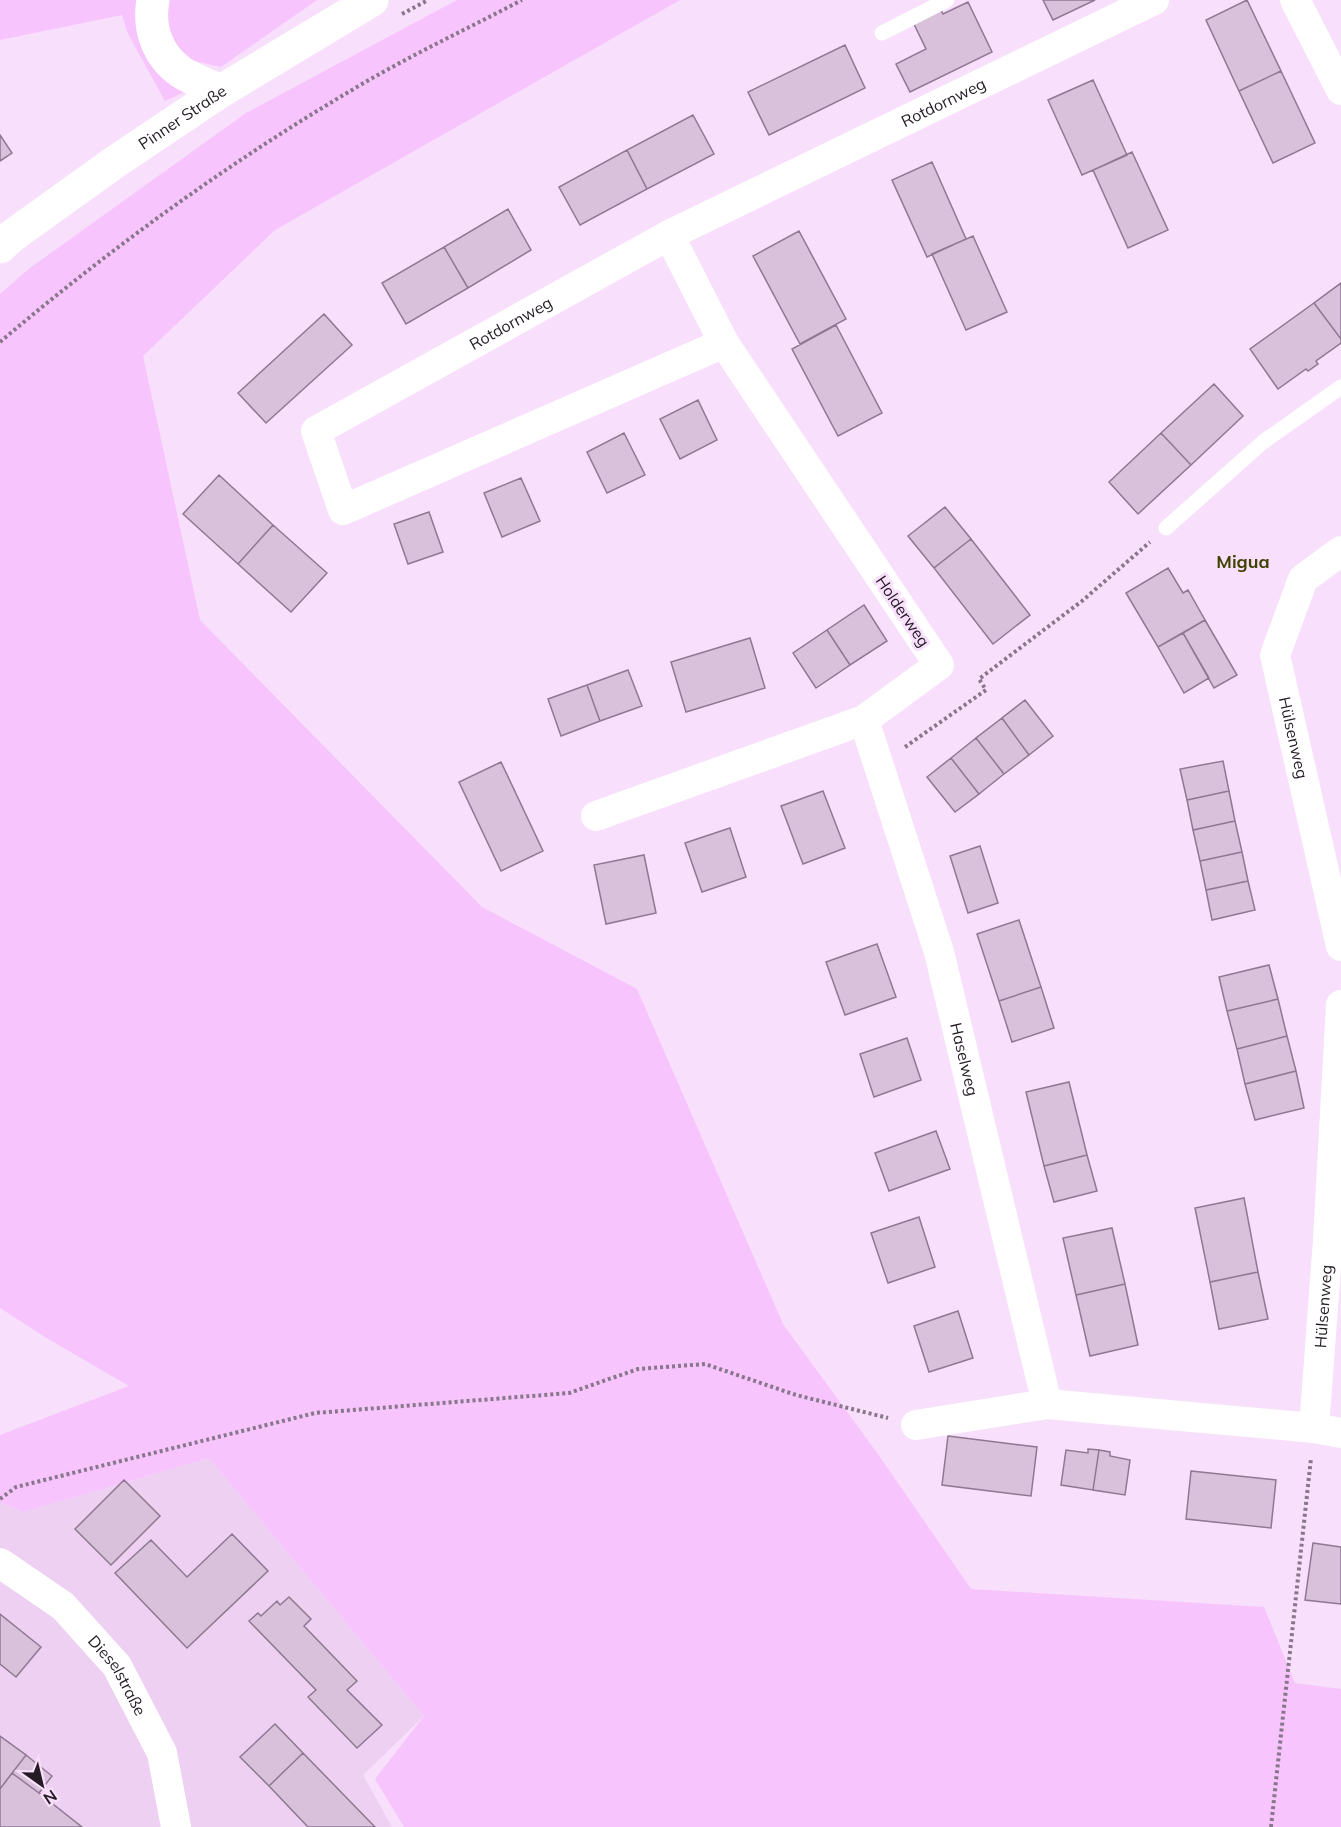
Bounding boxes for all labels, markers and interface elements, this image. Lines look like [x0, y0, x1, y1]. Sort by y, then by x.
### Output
street label: Rotdornweg [898, 73, 989, 131]
street label: Pinner Straße [134, 80, 230, 154]
street label: Rotdornweg [466, 292, 555, 354]
district label: Migua [1216, 550, 1270, 573]
street label: Holderweg [872, 571, 934, 651]
street label: Hülsenweg [1275, 695, 1313, 781]
street label: Haselweg [946, 1021, 983, 1098]
street label: Hülsenweg [1310, 1264, 1336, 1349]
street label: Dieselstraße [84, 1631, 151, 1719]
north arrow [12, 1755, 72, 1815]
text: N [40, 1786, 61, 1809]

